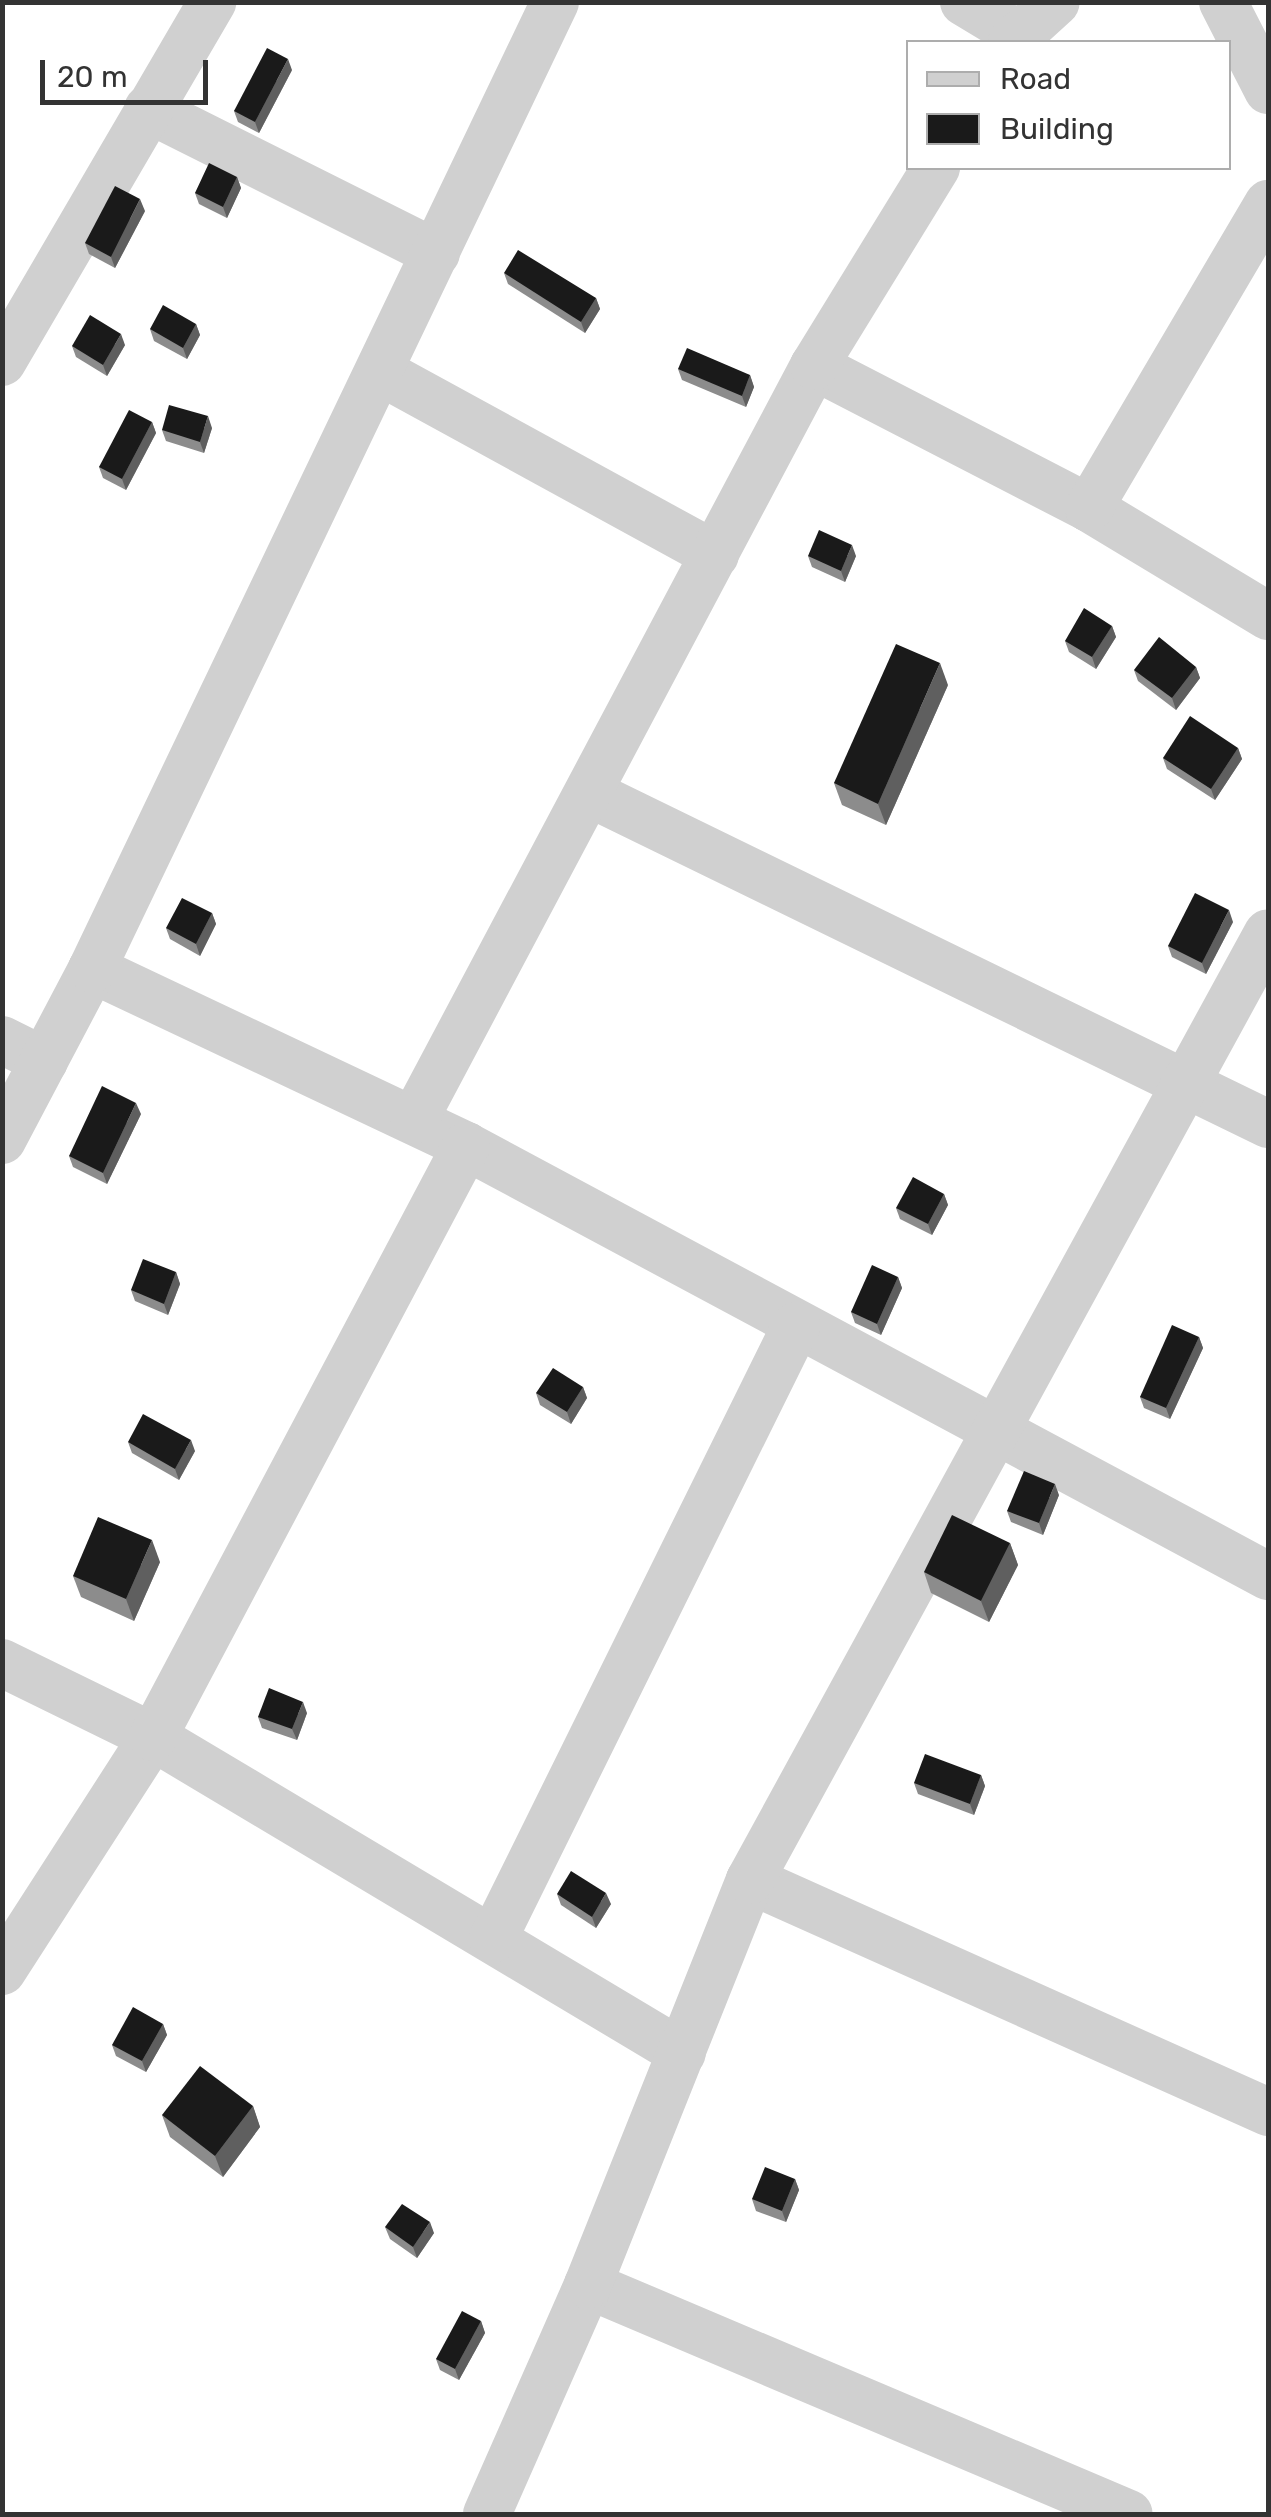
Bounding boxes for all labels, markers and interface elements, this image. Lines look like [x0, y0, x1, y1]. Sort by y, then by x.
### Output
scale bar [45, 40, 212, 102]
legend [906, 40, 1231, 170]
text: 20 m [57, 59, 128, 95]
text: Road [1000, 61, 1071, 97]
text: Building [1000, 111, 1114, 147]

